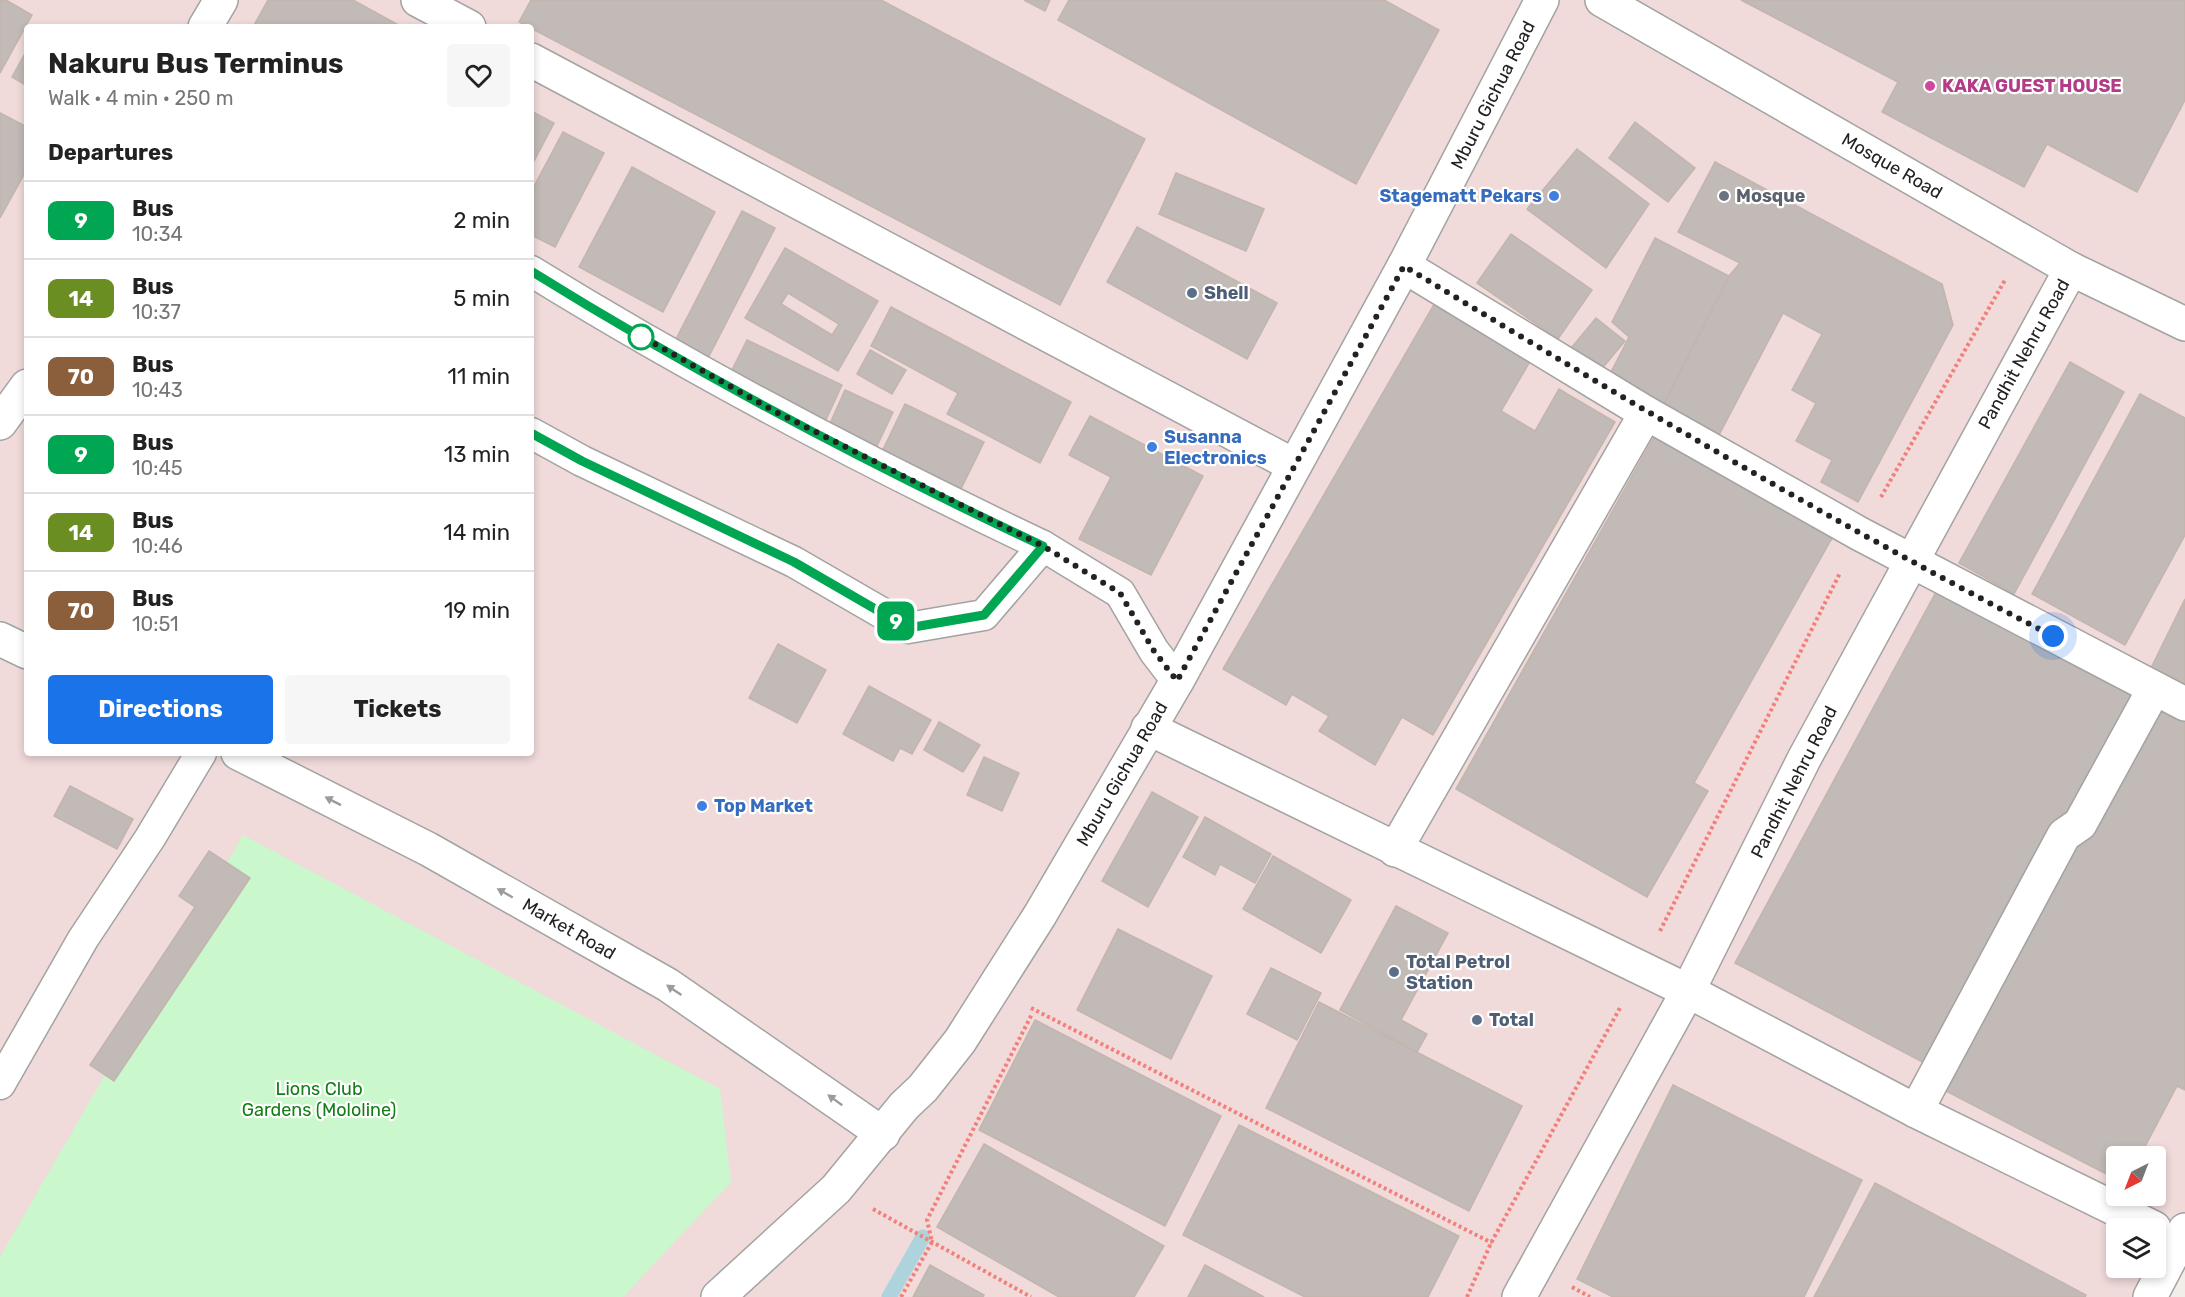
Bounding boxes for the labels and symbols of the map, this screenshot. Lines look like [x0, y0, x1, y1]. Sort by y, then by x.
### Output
street label: Mburu Gichua Road [1446, 17, 1540, 173]
place label: KAKA GUEST HOUSE [1942, 75, 2122, 97]
marker: KAKA GUEST HOUSE [1923, 79, 1937, 93]
street label: Mosque Road [1838, 128, 1946, 204]
place label: Stagematt Pekars [1379, 185, 1542, 207]
place label: Mosque [1736, 185, 1806, 207]
marker: Stagematt Pekars [1547, 189, 1561, 203]
marker: Mosque [1717, 189, 1731, 203]
street label: Pandhit Nehru Road [1974, 275, 2074, 433]
place label: Shell [1204, 282, 1249, 304]
marker: Shell [1185, 286, 1199, 300]
unlabelled marker [628, 324, 654, 350]
place label: Susanna Electronics [1164, 426, 1267, 469]
marker: Susanna Electronics [1145, 440, 1159, 454]
line badge: 9 [876, 602, 916, 640]
your location [2038, 621, 2068, 651]
street label: Mburu Gichua Road [1072, 698, 1172, 850]
street label: Pandhit Nehru Road [1746, 702, 1842, 862]
place label: Top Market [714, 795, 813, 817]
one-way arrow [325, 796, 342, 806]
marker: Top Market [695, 799, 709, 813]
one-way arrow [497, 888, 514, 898]
street label: Market Road [518, 893, 620, 965]
place label: Total Petrol Station [1406, 951, 1510, 994]
marker: Total Petrol Station [1387, 965, 1401, 979]
one-way arrow [666, 984, 683, 995]
place label: Total [1489, 1009, 1534, 1031]
marker: Total [1470, 1013, 1484, 1027]
park label: Lions Club Gardens (Mololine) [242, 1078, 396, 1121]
one-way arrow [828, 1094, 843, 1106]
north arrow [2106, 1146, 2166, 1206]

